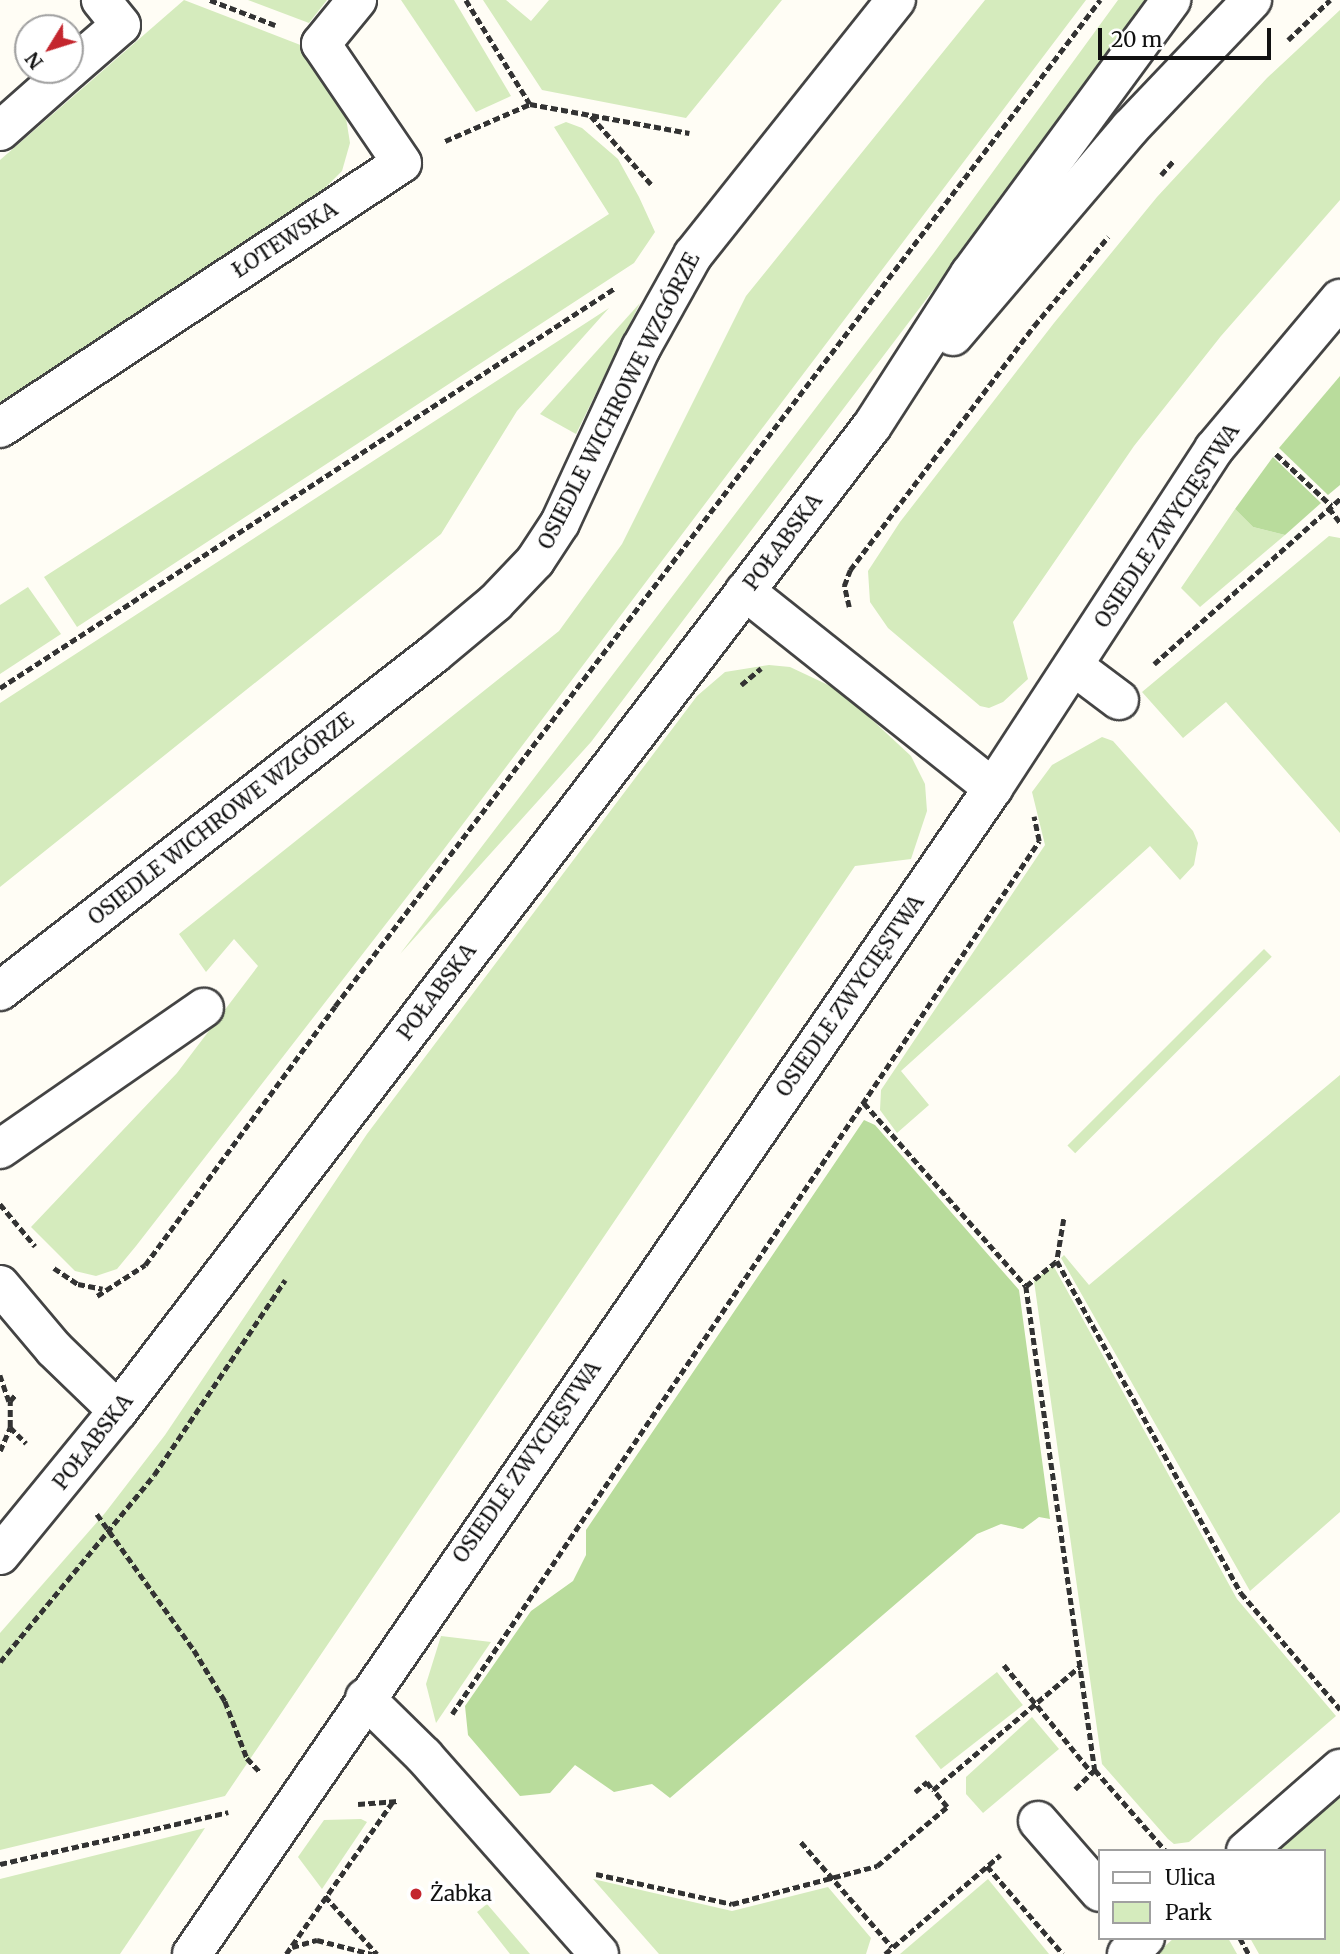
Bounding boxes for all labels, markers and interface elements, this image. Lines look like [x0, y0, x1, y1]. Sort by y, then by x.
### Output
north arrow [14, 14, 84, 84]
scale bar [1102, 14, 1275, 58]
text: 20 m [1111, 26, 1162, 53]
text: N [20, 47, 48, 74]
street label: ŁOTEWSKA [228, 197, 342, 283]
street label: OSIEDLE WICHROWE WZGÓRZE [533, 248, 705, 554]
street label: OSIEDLE ZWYCIĘSTWA [1089, 419, 1245, 633]
street label: POŁABSKA [739, 489, 827, 595]
street label: OSIEDLE WICHROWE WZGÓRZE [83, 708, 359, 930]
street label: OSIEDLE ZWYCIĘSTWA [771, 890, 929, 1102]
street label: POŁABSKA [393, 939, 481, 1045]
street label: OSIEDLE ZWYCIĘSTWA [448, 1356, 606, 1568]
street label: POŁABSKA [48, 1389, 138, 1495]
legend [1098, 1849, 1326, 1940]
text: Ulica [1165, 1864, 1215, 1891]
place label: Żabka [430, 1881, 492, 1907]
marker: Żabka [408, 1886, 424, 1902]
text: Park [1165, 1899, 1212, 1926]

